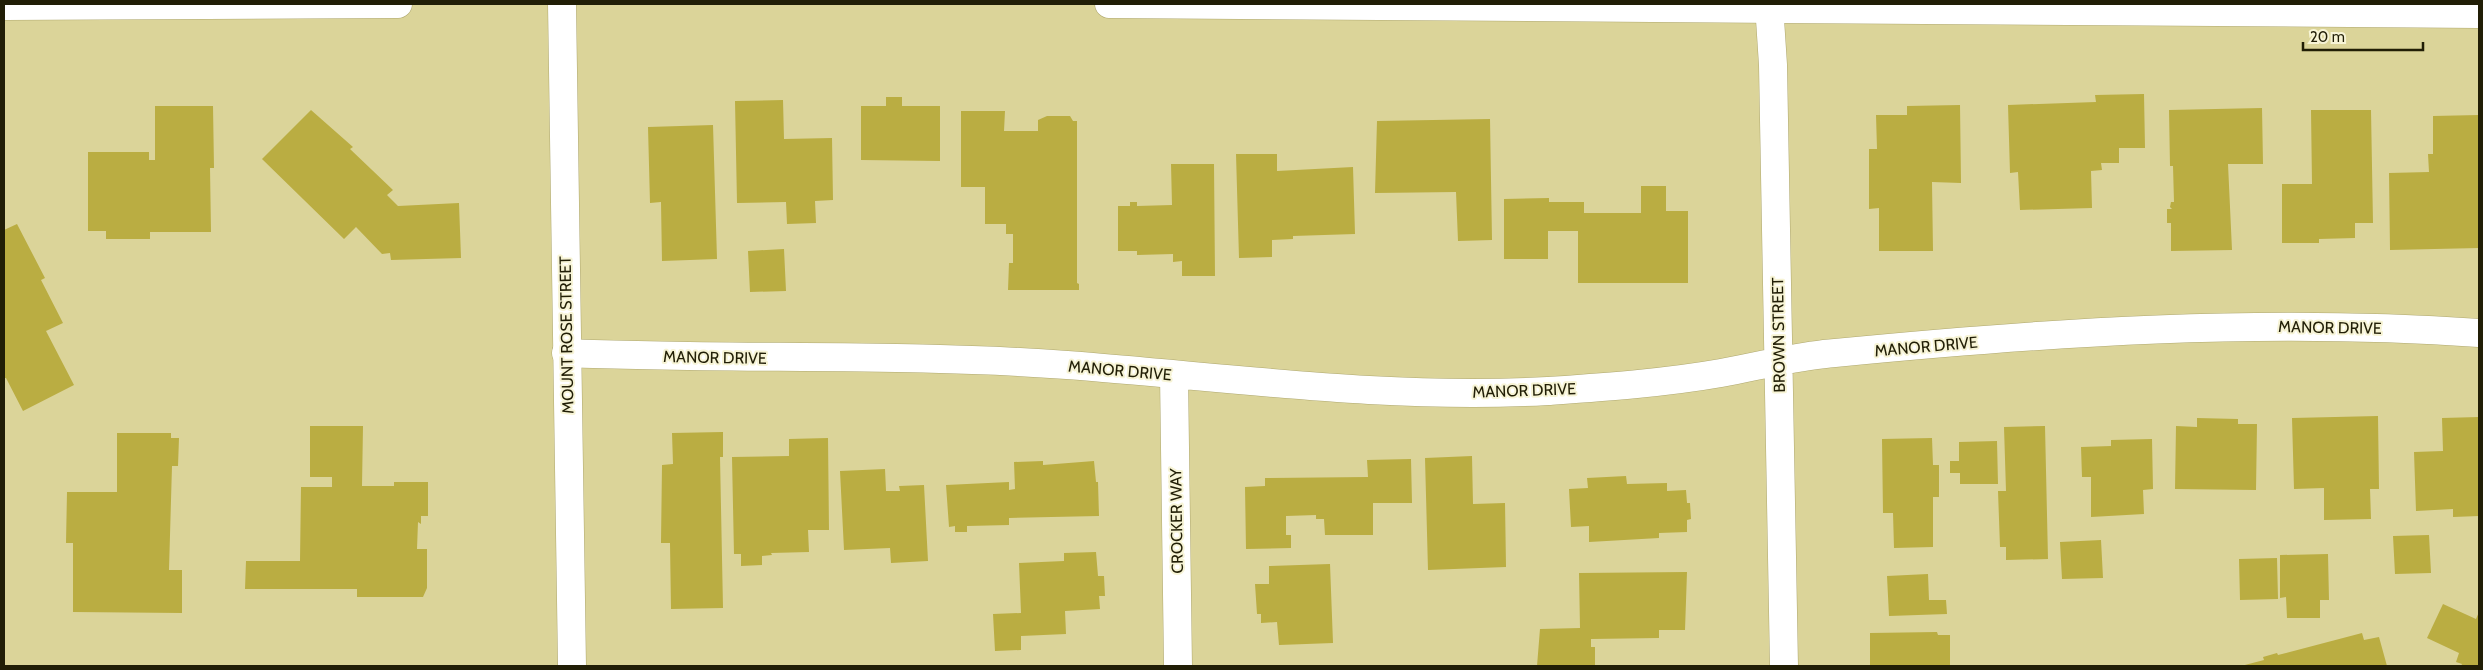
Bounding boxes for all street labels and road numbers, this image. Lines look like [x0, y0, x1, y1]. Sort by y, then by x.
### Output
street label: MOUNT ROSE STREET [556, 255, 577, 414]
street label: BROWN STREET [1768, 277, 1789, 393]
street label: MANOR DRIVE [2278, 317, 2382, 338]
street label: MANOR DRIVE [1874, 333, 1979, 360]
street label: MANOR DRIVE [663, 347, 767, 368]
street label: MANOR DRIVE [1067, 357, 1173, 384]
street label: MANOR DRIVE [1472, 379, 1576, 402]
street label: CROCKER WAY [1166, 467, 1187, 574]

